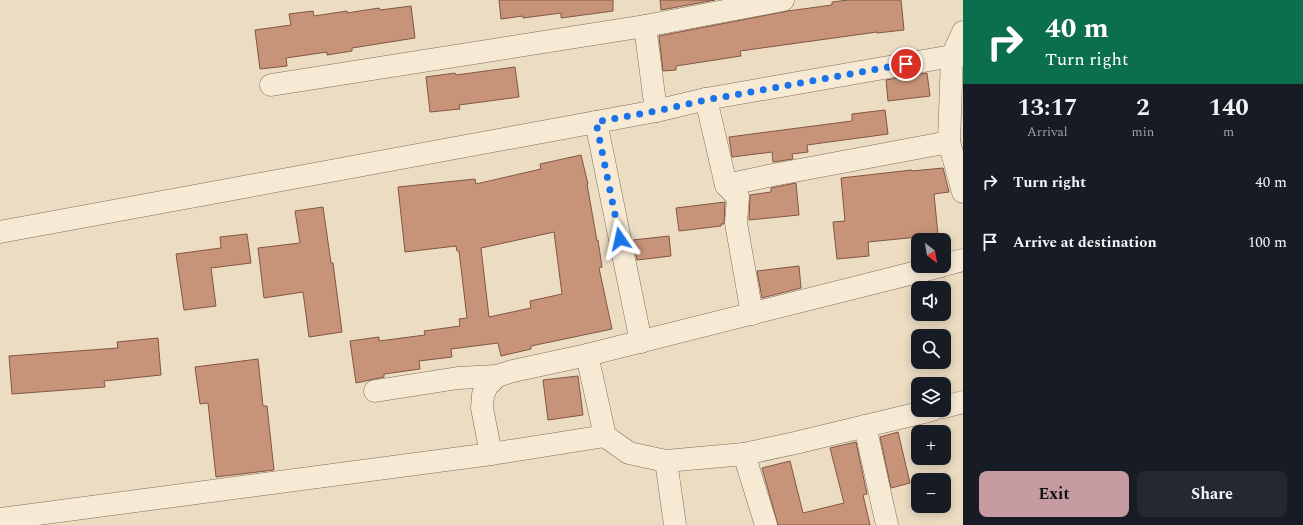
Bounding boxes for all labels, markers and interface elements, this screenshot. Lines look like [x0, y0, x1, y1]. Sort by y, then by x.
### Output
text: 40 m [1045, 7, 1109, 50]
icon: right [979, 16, 1031, 68]
text: Turn right [1045, 46, 1128, 73]
pin [889, 47, 923, 81]
icon: arrive [895, 53, 917, 75]
text: 13:17 [1017, 90, 1077, 126]
text: 2 [1136, 90, 1150, 126]
text: 140 [1208, 90, 1249, 126]
text: Arrival [1027, 122, 1068, 142]
text: min [1132, 122, 1154, 142]
text: m [1223, 122, 1234, 142]
icon: right [979, 171, 1001, 193]
text: Turn right [1013, 171, 1086, 194]
text: 40 m [1255, 171, 1287, 194]
position arrow [599, 218, 641, 260]
icon: arrive [979, 231, 1001, 253]
text: Arrive at destination [1013, 231, 1157, 254]
text: 100 m [1248, 231, 1287, 254]
north arrow [911, 233, 951, 273]
map controls [911, 233, 951, 513]
button: sound [911, 281, 951, 321]
button: search [911, 329, 951, 369]
button: layers [911, 377, 951, 417]
button: + [911, 425, 951, 465]
button: Exit [979, 471, 1129, 517]
button: Share [1137, 471, 1287, 517]
button: − [911, 473, 951, 513]

